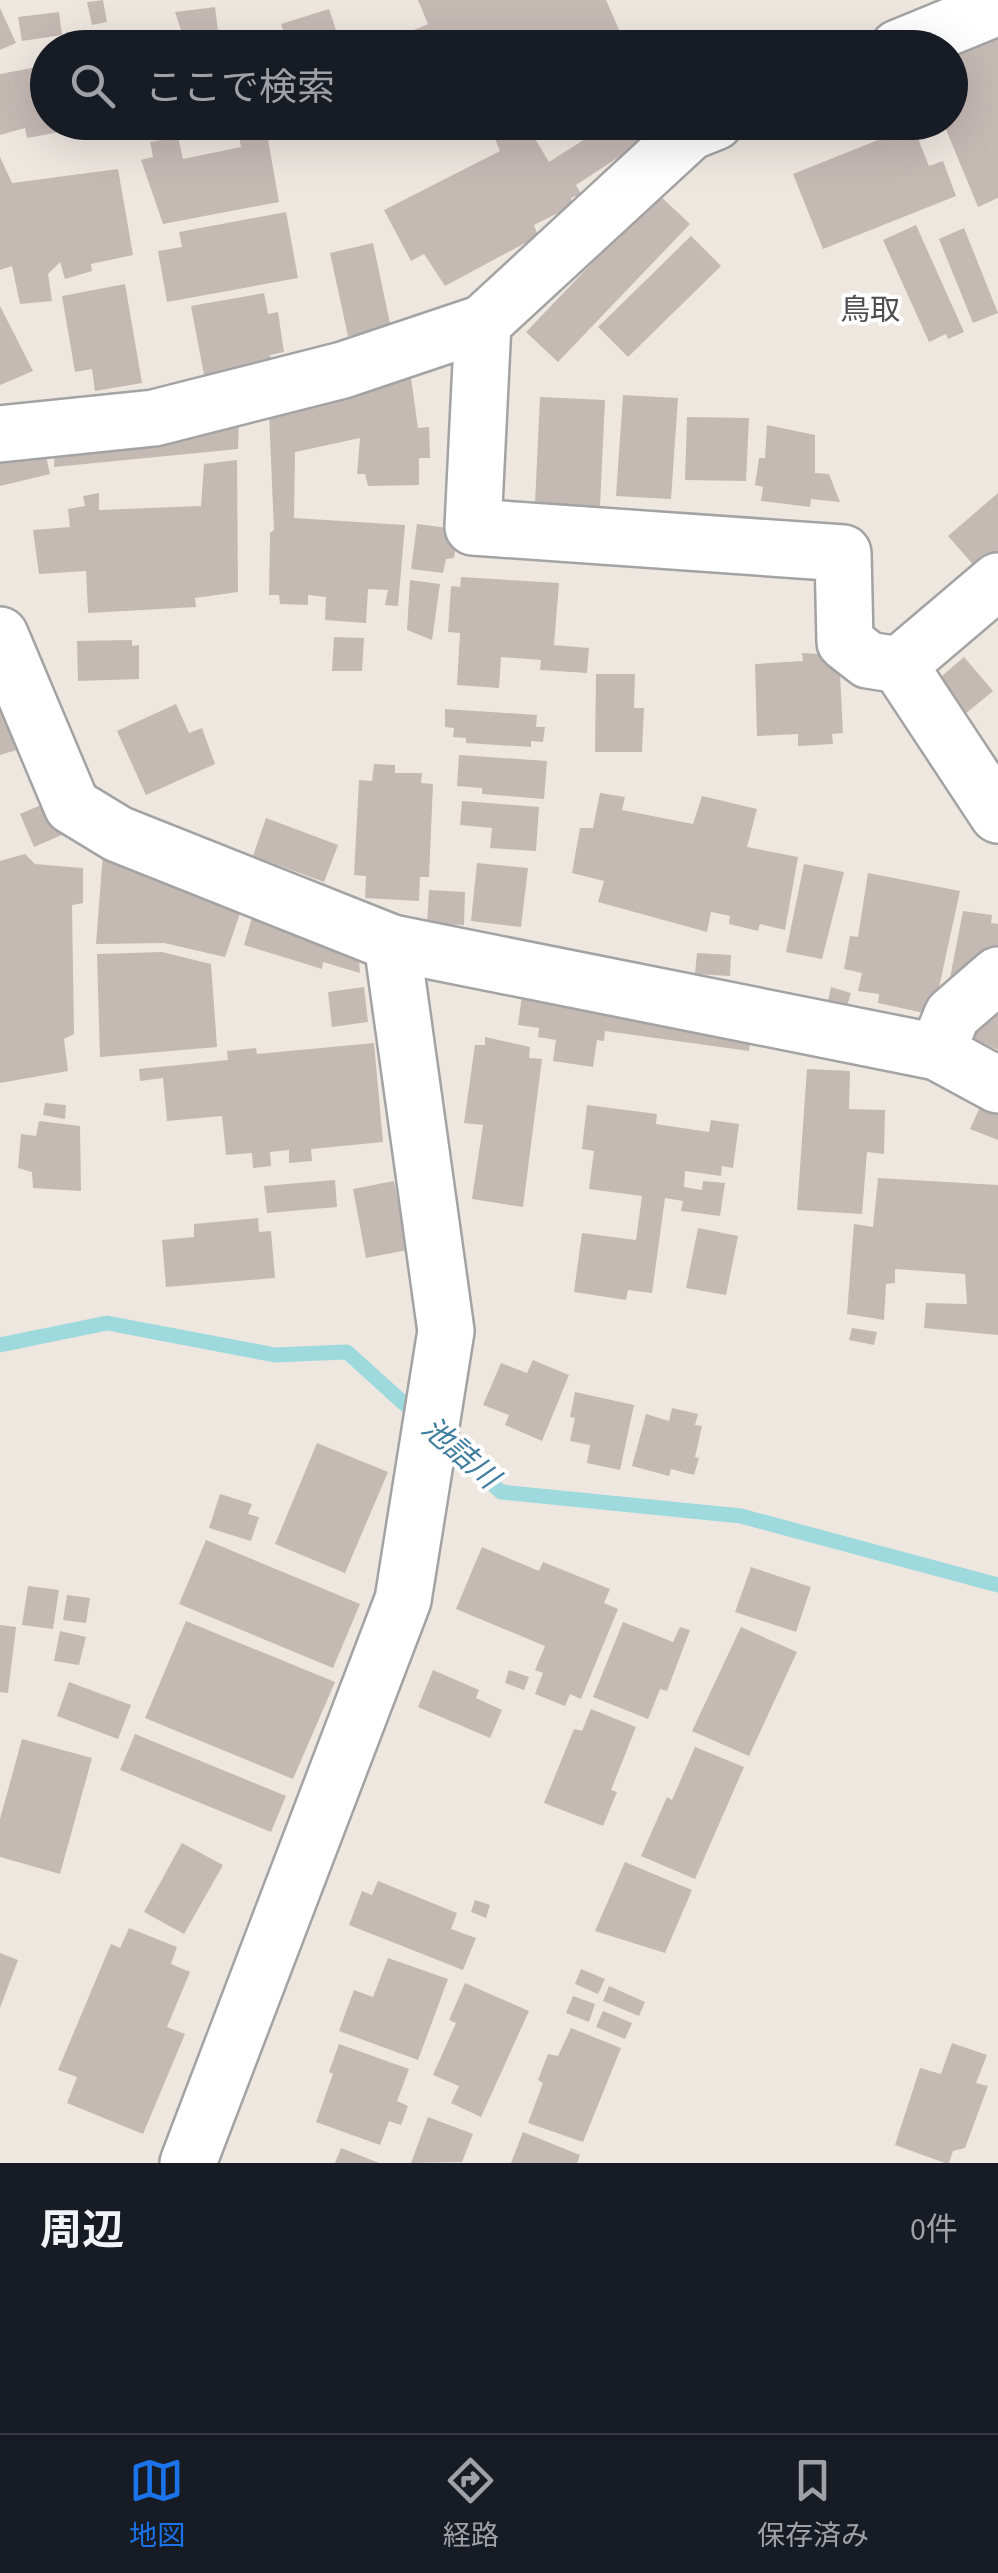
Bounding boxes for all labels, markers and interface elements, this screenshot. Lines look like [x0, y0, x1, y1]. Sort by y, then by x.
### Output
search box [30, 30, 968, 140]
icon: search [65, 58, 120, 113]
text: ここで検索 [145, 61, 335, 115]
district label: 鳥取 [840, 289, 900, 332]
water label: 池詰川 [412, 1407, 510, 1501]
text: 周辺 [40, 2201, 124, 2261]
text: 0件 [910, 2207, 958, 2253]
tab: 地図 [129, 2453, 185, 2556]
tab: 経路 [443, 2453, 499, 2556]
tab: 保存済み [757, 2453, 869, 2556]

